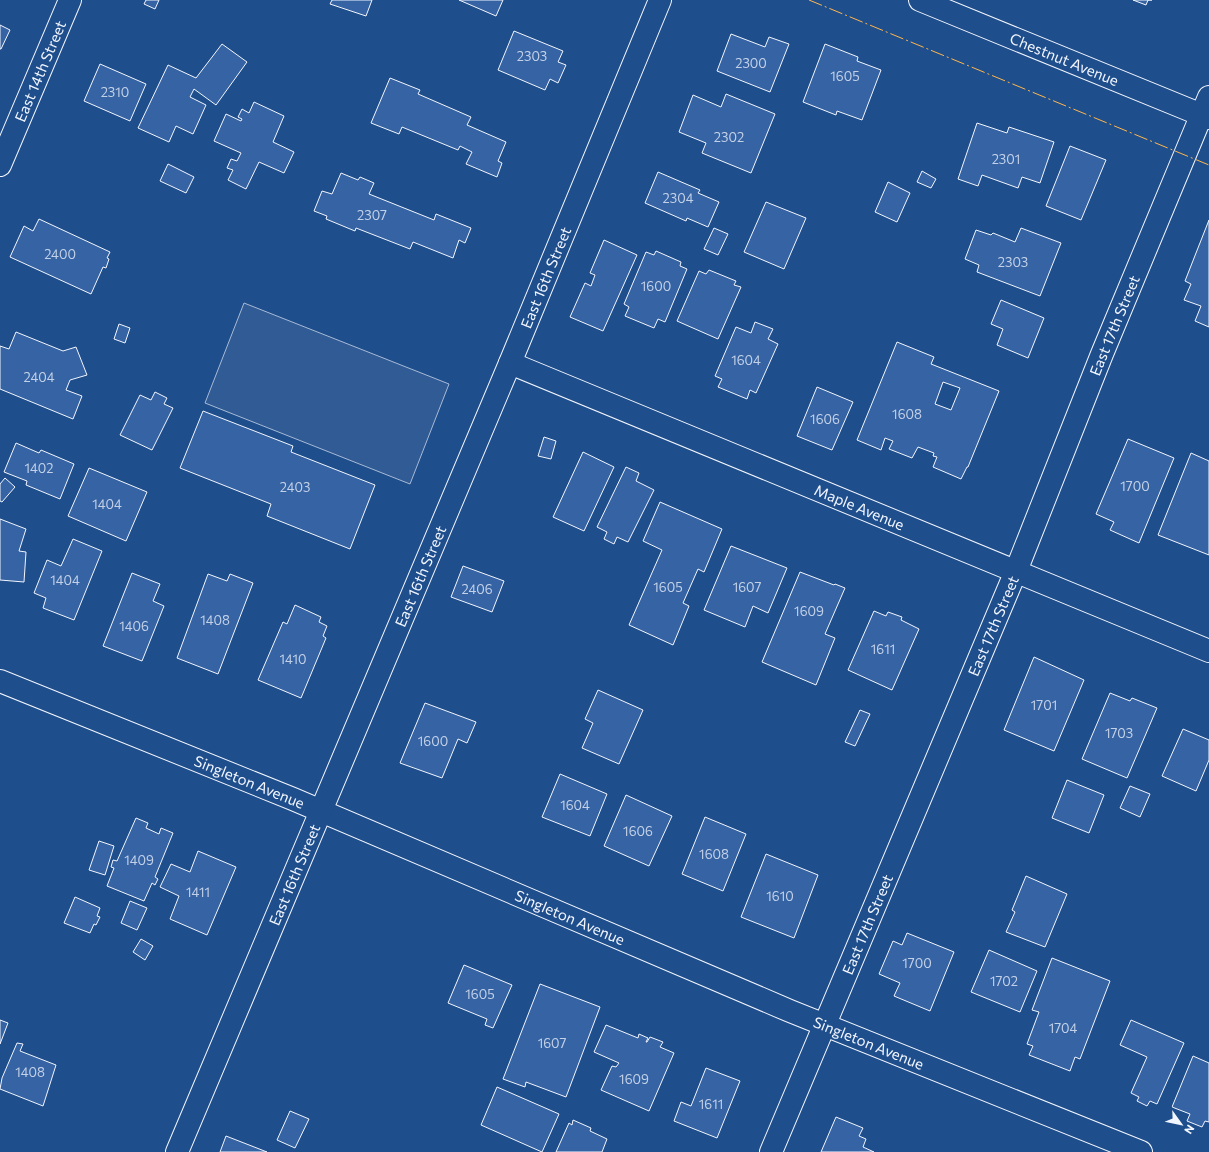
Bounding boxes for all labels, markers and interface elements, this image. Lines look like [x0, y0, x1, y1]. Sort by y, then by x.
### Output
street label: East 14th Street [10, 18, 69, 124]
street label: Chestnut Avenue [1007, 29, 1122, 89]
house number: 2303 [517, 48, 547, 64]
house number: 2300 [735, 55, 767, 71]
house number: 1605 [830, 68, 860, 84]
house number: 2310 [101, 84, 129, 100]
house number: 2302 [714, 129, 744, 145]
house number: 2301 [992, 151, 1020, 167]
house number: 2304 [663, 190, 694, 206]
house number: 2307 [357, 207, 387, 223]
street label: East 16th Street [516, 224, 574, 331]
house number: 2400 [44, 246, 76, 262]
house number: 2303 [998, 254, 1028, 270]
street label: East 17th Street [1085, 272, 1143, 378]
house number: 1600 [641, 278, 671, 294]
house number: 1604 [731, 352, 761, 368]
house number: 2404 [23, 369, 55, 385]
house number: 1608 [892, 406, 922, 422]
house number: 1606 [810, 411, 840, 427]
house number: 1402 [24, 460, 54, 476]
house number: 1700 [1120, 478, 1150, 494]
house number: 2403 [280, 479, 310, 495]
street label: Maple Avenue [812, 480, 907, 534]
house number: 1404 [92, 496, 122, 512]
street label: East 16th Street [391, 523, 449, 630]
house number: 1404 [50, 572, 80, 588]
street label: East 17th Street [964, 573, 1022, 679]
house number: 1605 [653, 579, 683, 595]
house number: 1607 [733, 579, 762, 595]
house number: 2406 [461, 581, 493, 597]
house number: 1609 [794, 603, 824, 619]
house number: 1408 [200, 612, 230, 628]
house number: 1406 [119, 618, 149, 634]
house number: 1611 [871, 641, 895, 657]
house number: 1410 [279, 651, 307, 667]
house number: 1701 [1031, 697, 1057, 713]
house number: 1703 [1105, 725, 1133, 741]
house number: 1600 [418, 733, 448, 749]
street label: Singleton Avenue [192, 751, 308, 812]
house number: 1604 [560, 797, 590, 813]
street label: East 16th Street [265, 821, 323, 928]
house number: 1606 [623, 823, 653, 839]
house number: 1608 [699, 846, 729, 862]
house number: 1409 [124, 852, 154, 868]
street label: East 17th Street [838, 872, 896, 977]
house number: 1411 [186, 884, 210, 900]
street label: Singleton Avenue [512, 886, 628, 949]
house number: 1610 [766, 888, 794, 904]
house number: 1700 [902, 955, 932, 971]
house number: 1702 [990, 973, 1018, 989]
house number: 1605 [465, 986, 495, 1002]
street label: Singleton Avenue [811, 1012, 927, 1073]
house number: 1704 [1049, 1020, 1078, 1036]
house number: 1607 [538, 1035, 567, 1051]
house number: 1408 [15, 1064, 45, 1080]
house number: 1609 [619, 1071, 649, 1087]
house number: 1611 [699, 1096, 723, 1112]
north arrow [1161, 1104, 1201, 1144]
text: N [1182, 1123, 1198, 1137]

